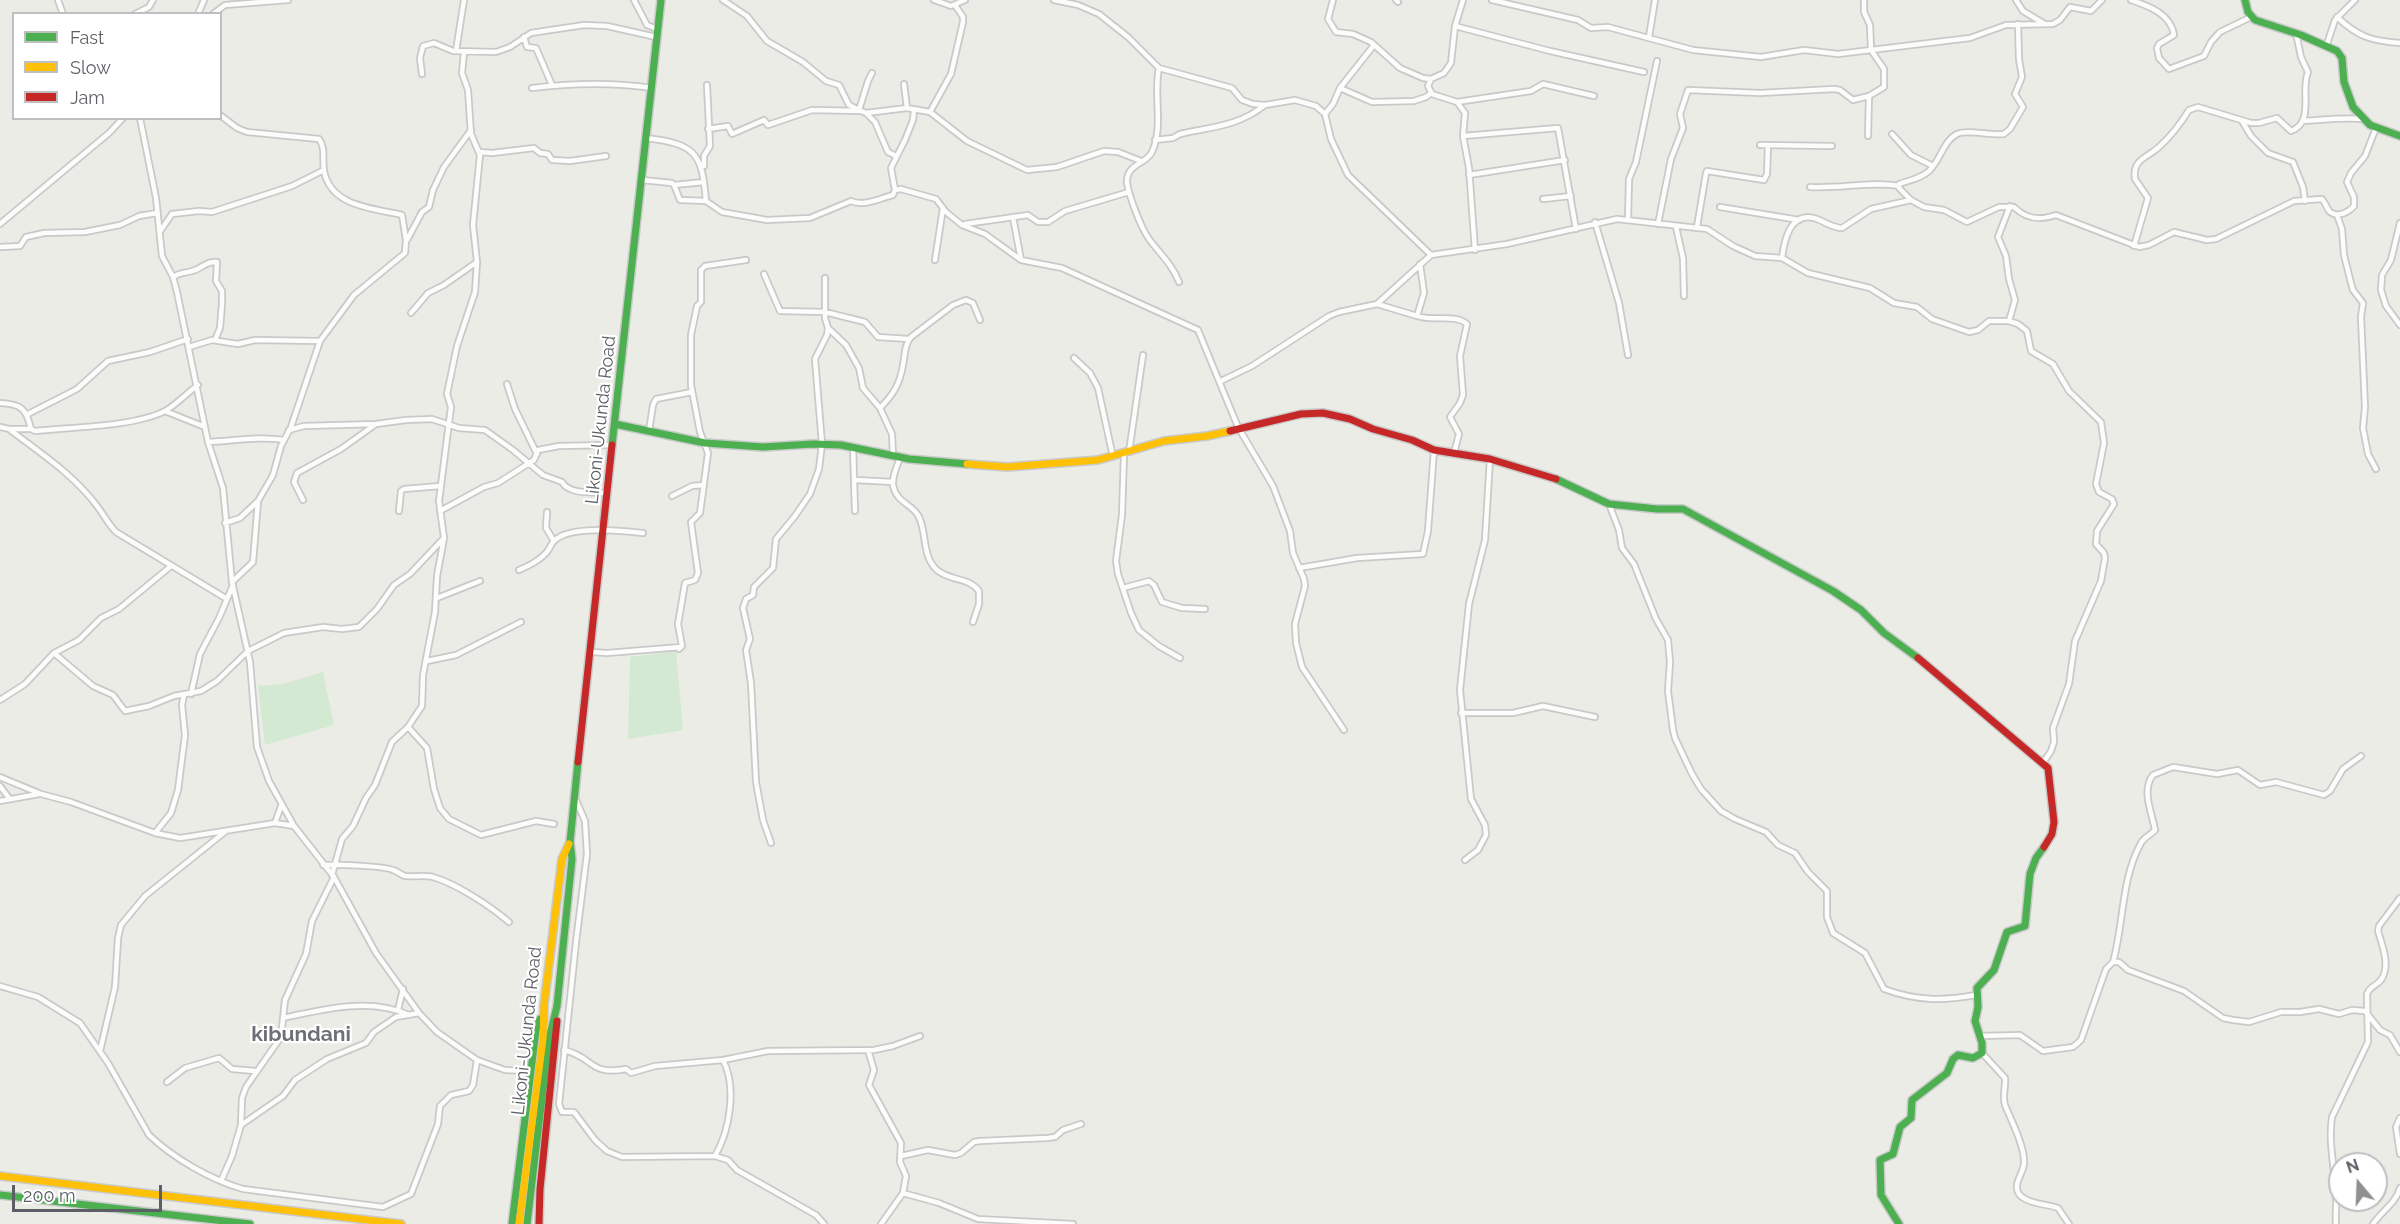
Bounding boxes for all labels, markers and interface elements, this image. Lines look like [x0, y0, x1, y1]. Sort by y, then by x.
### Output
legend [12, 12, 222, 120]
text: Fast [70, 27, 104, 48]
text: Slow [70, 57, 111, 78]
text: Jam [70, 87, 105, 108]
street label: Likoni-Ukunda Road [581, 335, 621, 505]
street label: Likoni-Ukunda Road [507, 946, 547, 1116]
district label: kibundani [251, 1022, 351, 1048]
north arrow [2328, 1152, 2388, 1212]
text: N [2344, 1155, 2361, 1177]
scale bar [15, 1173, 165, 1211]
text: 200 m [23, 1185, 76, 1206]

